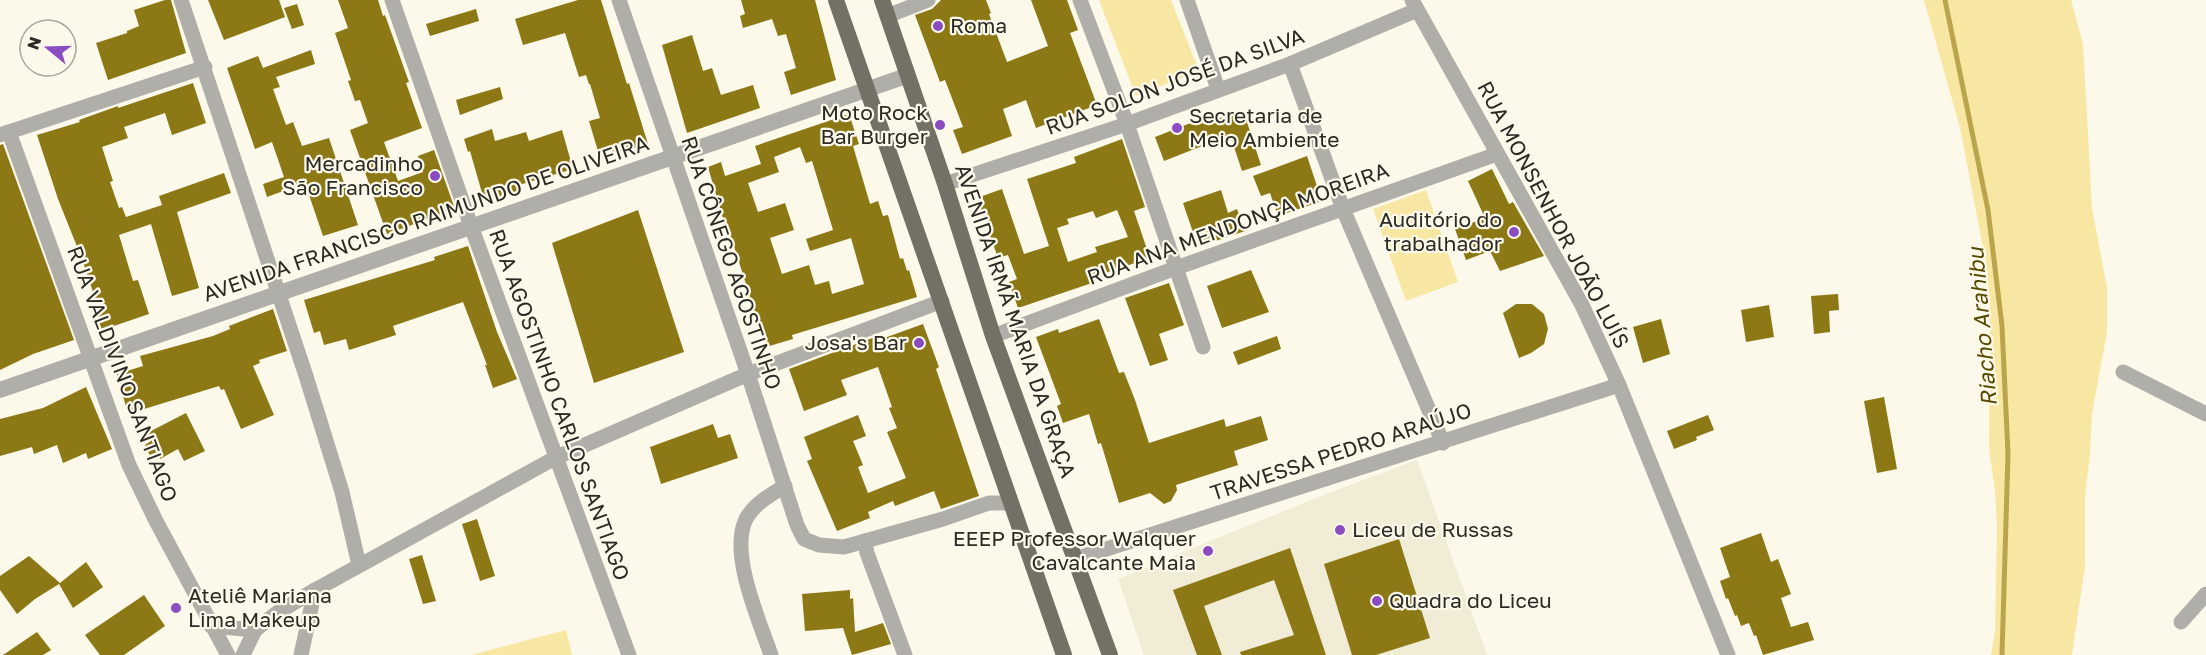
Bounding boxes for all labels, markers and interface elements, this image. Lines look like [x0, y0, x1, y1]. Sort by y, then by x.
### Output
place label: Roma [950, 12, 1007, 38]
north arrow [18, 18, 78, 78]
marker: Roma [931, 19, 945, 33]
street label: RUA SOLON JOSÉ DA SILVA [1042, 22, 1308, 140]
text: N [22, 34, 45, 52]
street label: RUA MONSENHOR JOÃO LUÍS [1472, 77, 1636, 353]
place label: Moto Rock Bar Burger [821, 99, 928, 149]
place label: Secretaria de Meio Ambiente [1189, 102, 1339, 152]
marker: Moto Rock Bar Burger [933, 118, 947, 132]
marker: Secretaria de Meio Ambiente [1170, 121, 1184, 135]
street label: AVENIDA FRANCISCO RAIMUNDO DE OLIVEIRA [199, 129, 652, 307]
street label: RUA CÔNEGO AGOSTINHO [676, 132, 788, 393]
place label: Mercadinho São Francisco [282, 150, 423, 200]
street label: RUA ANA MENDONÇA MOREIRA [1083, 156, 1392, 290]
street label: AVENIDA IRMÃ MARIA DA GRAÇA [950, 160, 1082, 481]
marker: Mercadinho São Francisco [428, 169, 442, 183]
place label: Auditório do trabalhador [1379, 206, 1502, 256]
street label: RUA AGOSTINHO CARLOS SANTIAGO [484, 225, 636, 584]
marker: Auditório do trabalhador [1507, 225, 1521, 239]
street label: RUA VALDIVINO SANTIAGO [62, 242, 184, 505]
water label: Riacho Arahibu [1961, 245, 2002, 408]
place label: Josa's Bar [805, 329, 907, 355]
marker: Josa's Bar [912, 336, 926, 350]
street label: TRAVESSA PEDRO ARAÚJO [1207, 397, 1475, 506]
place label: Liceu de Russas [1352, 516, 1513, 542]
marker: Liceu de Russas [1333, 523, 1347, 537]
place label: EEEP Professor Walquer Cavalcante Maia [953, 525, 1196, 575]
marker: EEEP Professor Walquer Cavalcante Maia [1201, 544, 1215, 558]
place label: Ateliê Mariana Lima Makeup [188, 582, 332, 632]
place label: Quadra do Liceu [1389, 587, 1552, 613]
marker: Quadra do Liceu [1370, 594, 1384, 608]
marker: Ateliê Mariana Lima Makeup [169, 601, 183, 615]

